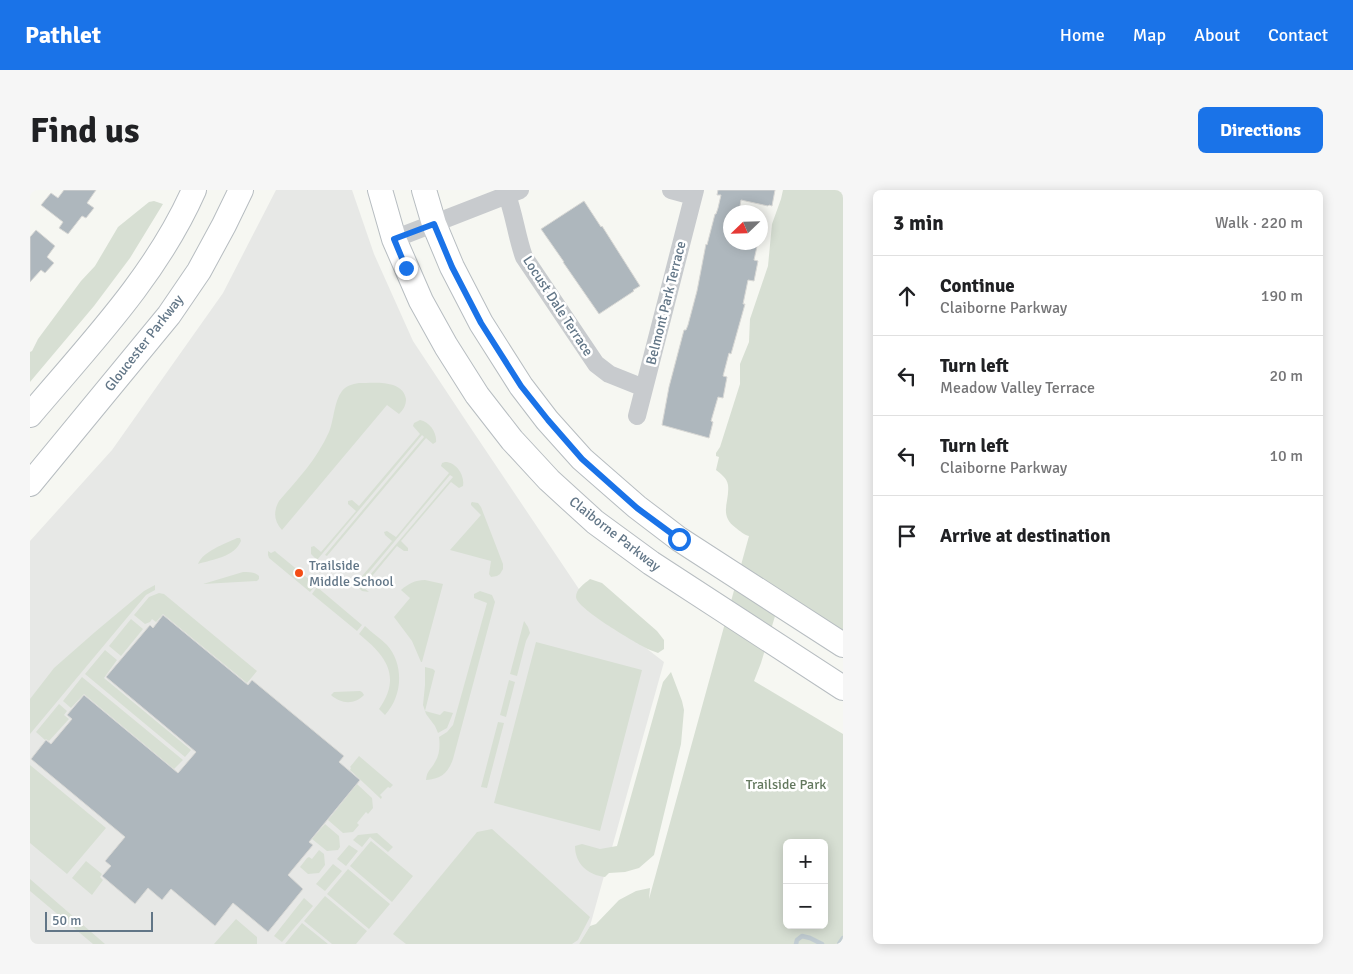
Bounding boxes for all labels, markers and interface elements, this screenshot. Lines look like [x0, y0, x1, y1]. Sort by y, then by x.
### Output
text: Pathlet [25, 20, 101, 50]
text: Home [1060, 24, 1105, 46]
text: Map [1133, 24, 1166, 46]
text: About [1194, 24, 1240, 46]
text: Contact [1268, 24, 1328, 46]
button: Directions [1198, 107, 1323, 153]
text: Find us [30, 109, 140, 152]
north arrow [723, 205, 768, 250]
text: 3 min [893, 210, 944, 236]
text: Walk · 220 m [1215, 213, 1303, 233]
street label: Belmont Park Terrace [642, 239, 690, 367]
street label: Locust Dale Terrace [519, 253, 597, 359]
route end [395, 257, 418, 280]
text: Continue [940, 274, 1015, 298]
icon: ahead [893, 282, 921, 310]
text: 190 m [1261, 286, 1303, 306]
street label: Gloucester Parkway [101, 291, 187, 395]
text: Claiborne Parkway [940, 298, 1067, 318]
text: Turn left [940, 354, 1009, 378]
icon: left [893, 362, 921, 390]
text: 20 m [1269, 366, 1303, 386]
text: Meadow Valley Terrace [940, 378, 1095, 398]
text: Turn left [940, 434, 1009, 458]
icon: left [893, 442, 921, 470]
text: 10 m [1269, 446, 1303, 466]
text: Claiborne Parkway [940, 458, 1067, 478]
street label: Claiborne Parkway [566, 493, 664, 575]
icon: arrive [893, 522, 921, 550]
text: Arrive at destination [940, 524, 1111, 548]
route start [668, 528, 691, 551]
place label: Trailside Middle School [309, 557, 394, 590]
marker: Trailside Middle School [293, 567, 305, 579]
park label: Trailside Park [746, 776, 826, 793]
map controls [783, 839, 828, 929]
button: + [783, 839, 828, 884]
button: − [783, 884, 828, 929]
scale bar [45, 909, 152, 932]
text: 50 m [52, 912, 81, 929]

